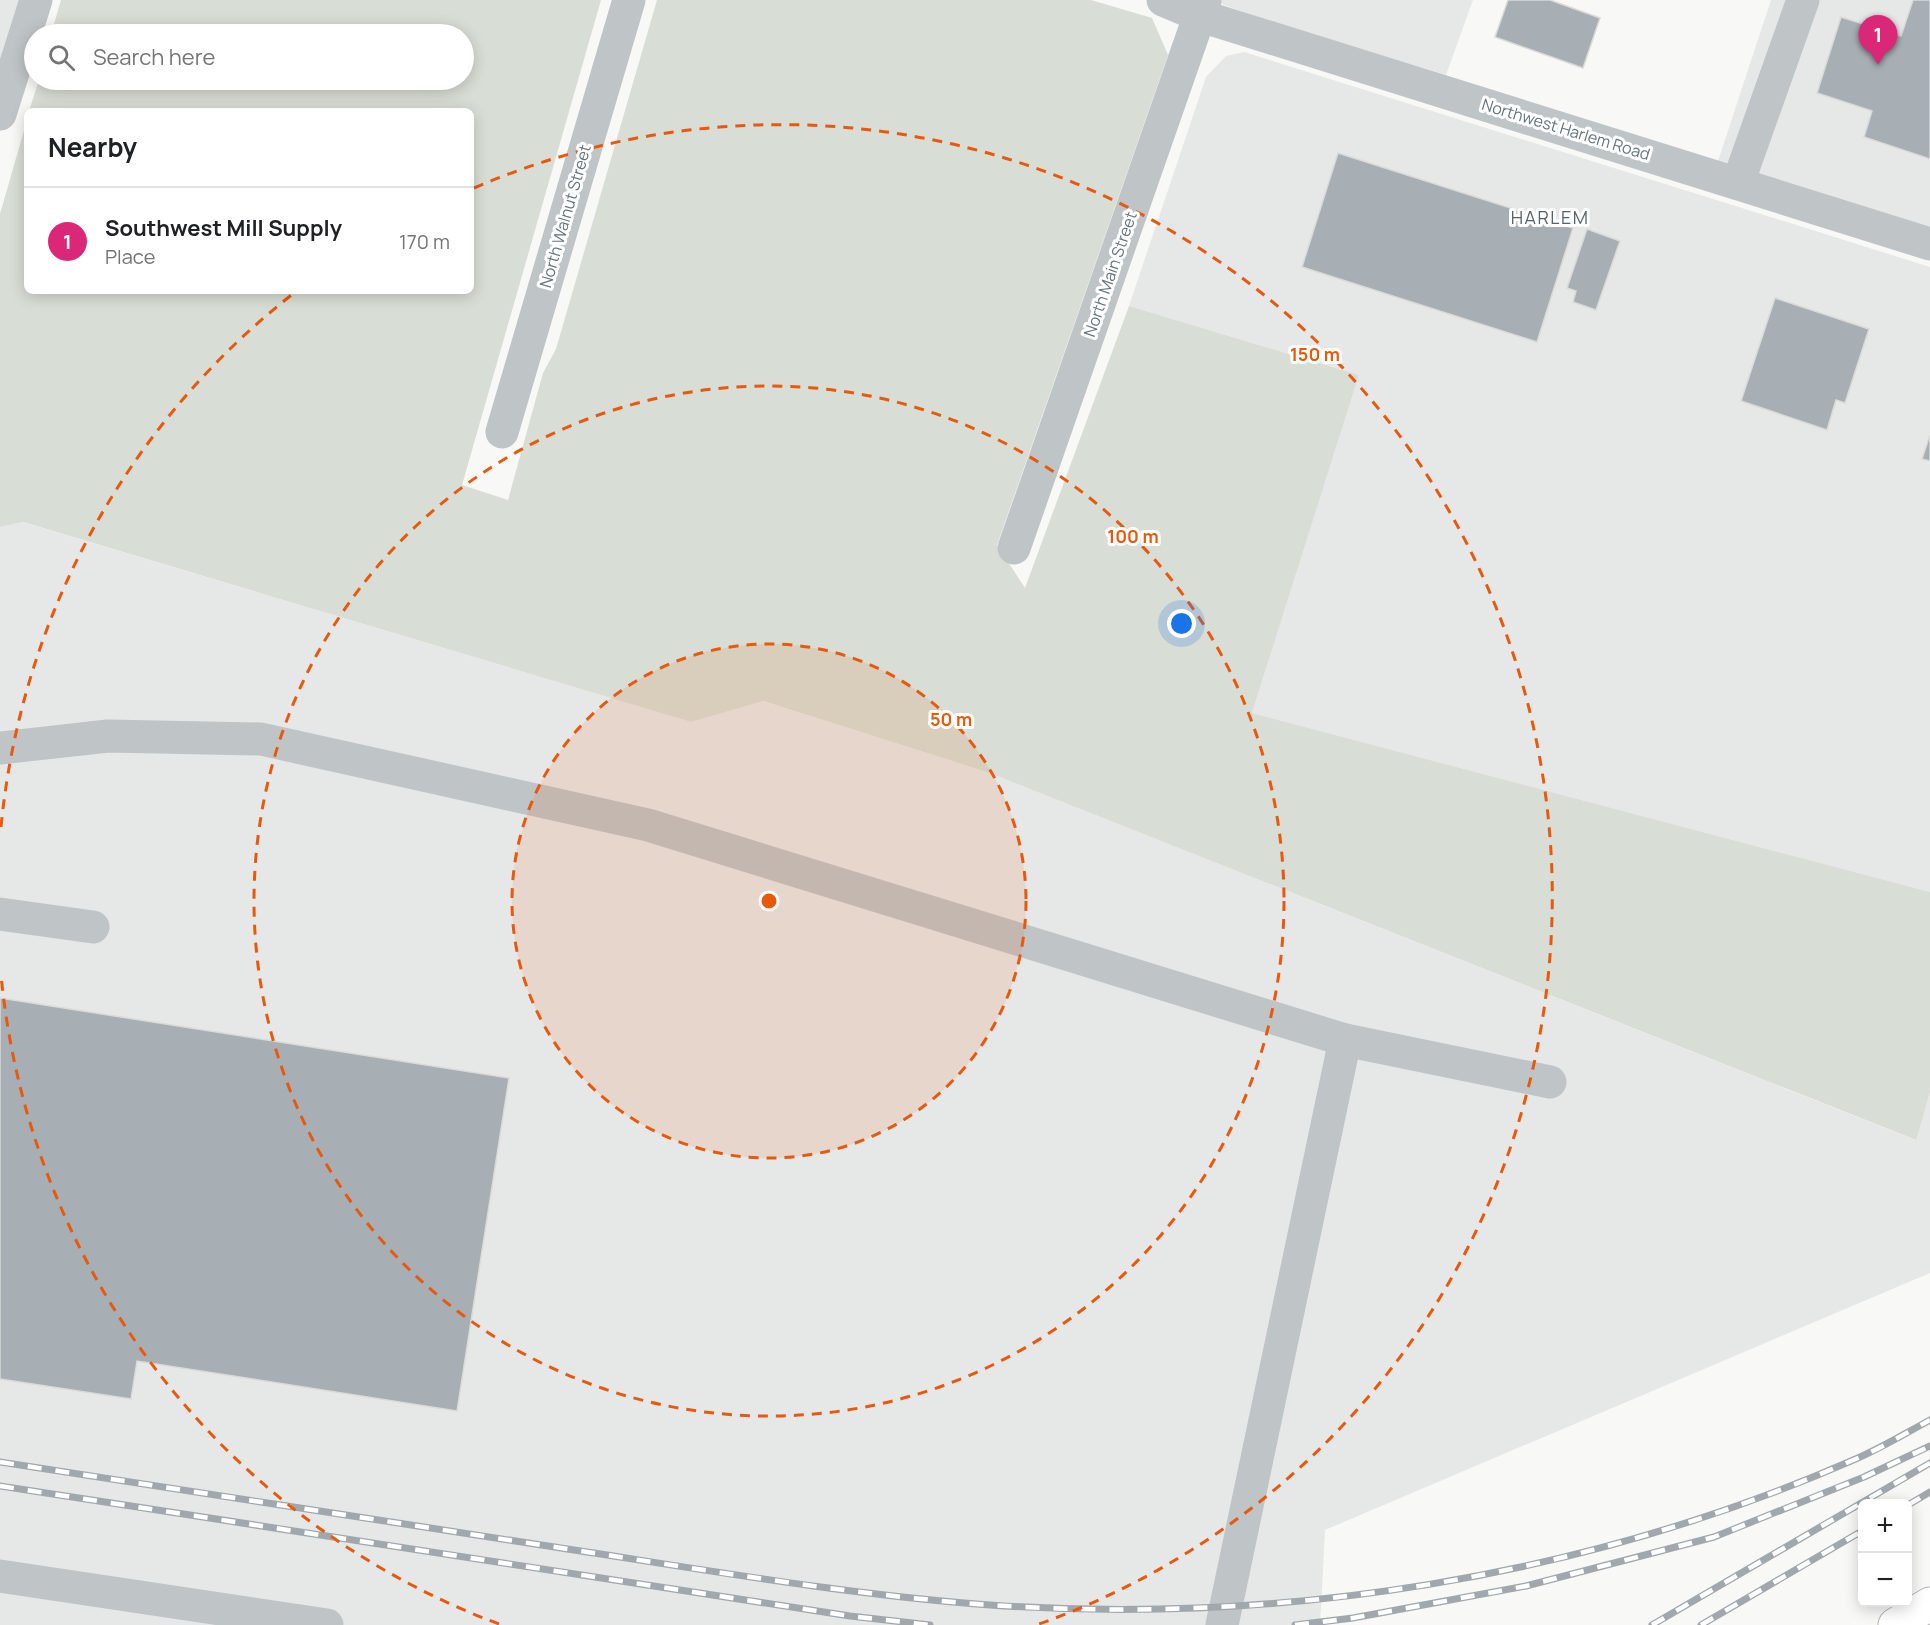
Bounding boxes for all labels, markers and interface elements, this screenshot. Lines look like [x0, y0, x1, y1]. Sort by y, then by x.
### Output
pin: 1 [1858, 16, 1898, 65]
search box [24, 24, 474, 90]
icon: search [45, 41, 78, 74]
text: Search here [93, 42, 215, 72]
street label: Northwest Harlem Road [1479, 93, 1653, 165]
text: Nearby [48, 129, 137, 165]
street label: North Walnut Street [534, 142, 596, 290]
district label: HARLEM [1511, 205, 1589, 229]
street label: North Main Street [1078, 208, 1142, 340]
text: Southwest Mill Supply [105, 213, 342, 243]
text: 1 [63, 228, 72, 255]
text: 170 m [399, 228, 450, 255]
text: Place [105, 243, 155, 270]
text: 150 m [1290, 342, 1340, 366]
text: 100 m [1107, 524, 1159, 548]
your location [1167, 609, 1196, 638]
text: 50 m [930, 707, 972, 731]
centre of rings [759, 891, 779, 911]
map controls [1858, 1499, 1912, 1607]
button: + [1858, 1499, 1912, 1553]
button: − [1858, 1553, 1912, 1607]

